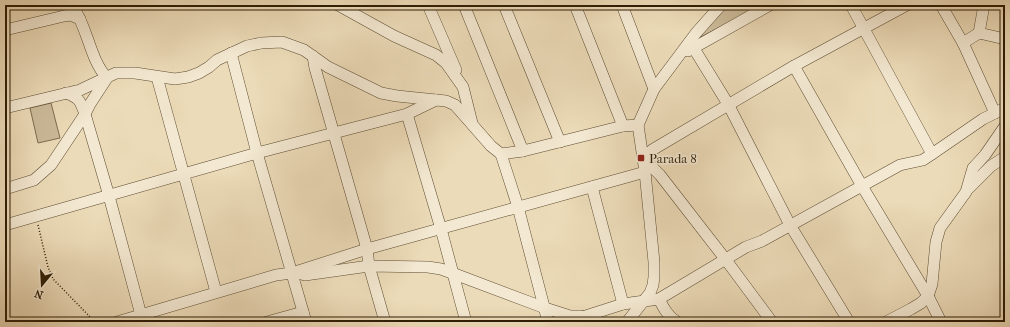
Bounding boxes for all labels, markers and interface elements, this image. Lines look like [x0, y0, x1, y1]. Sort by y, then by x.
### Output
place label: Parada 8 [649, 151, 697, 166]
marker: Parada 8 [636, 153, 646, 163]
north arrow [22, 265, 62, 305]
text: N [32, 286, 45, 302]

